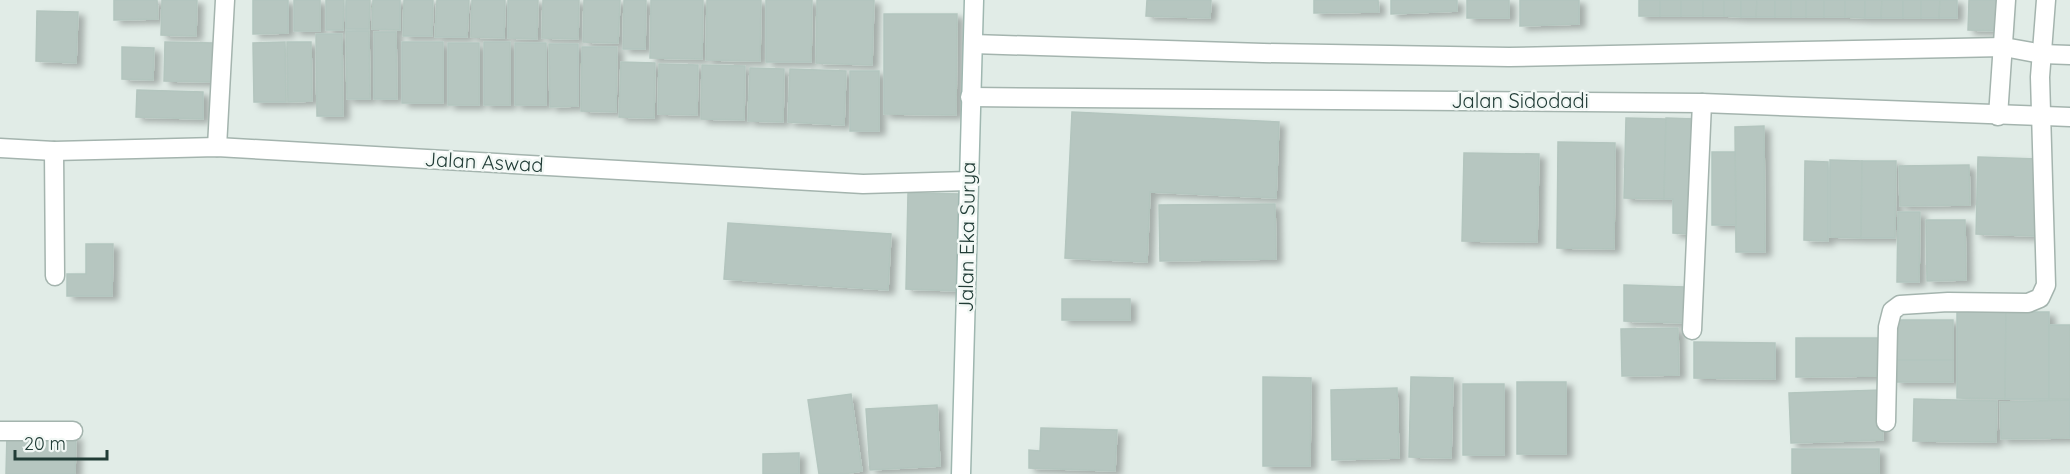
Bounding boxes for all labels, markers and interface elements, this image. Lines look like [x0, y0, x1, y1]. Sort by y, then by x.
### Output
street label: Jalan Sidodadi [1451, 88, 1589, 113]
street label: Jalan Aswad [424, 146, 544, 177]
street label: Jalan Eka Surya [953, 161, 980, 313]
scale bar [15, 423, 106, 461]
text: 20 m [24, 432, 66, 455]

